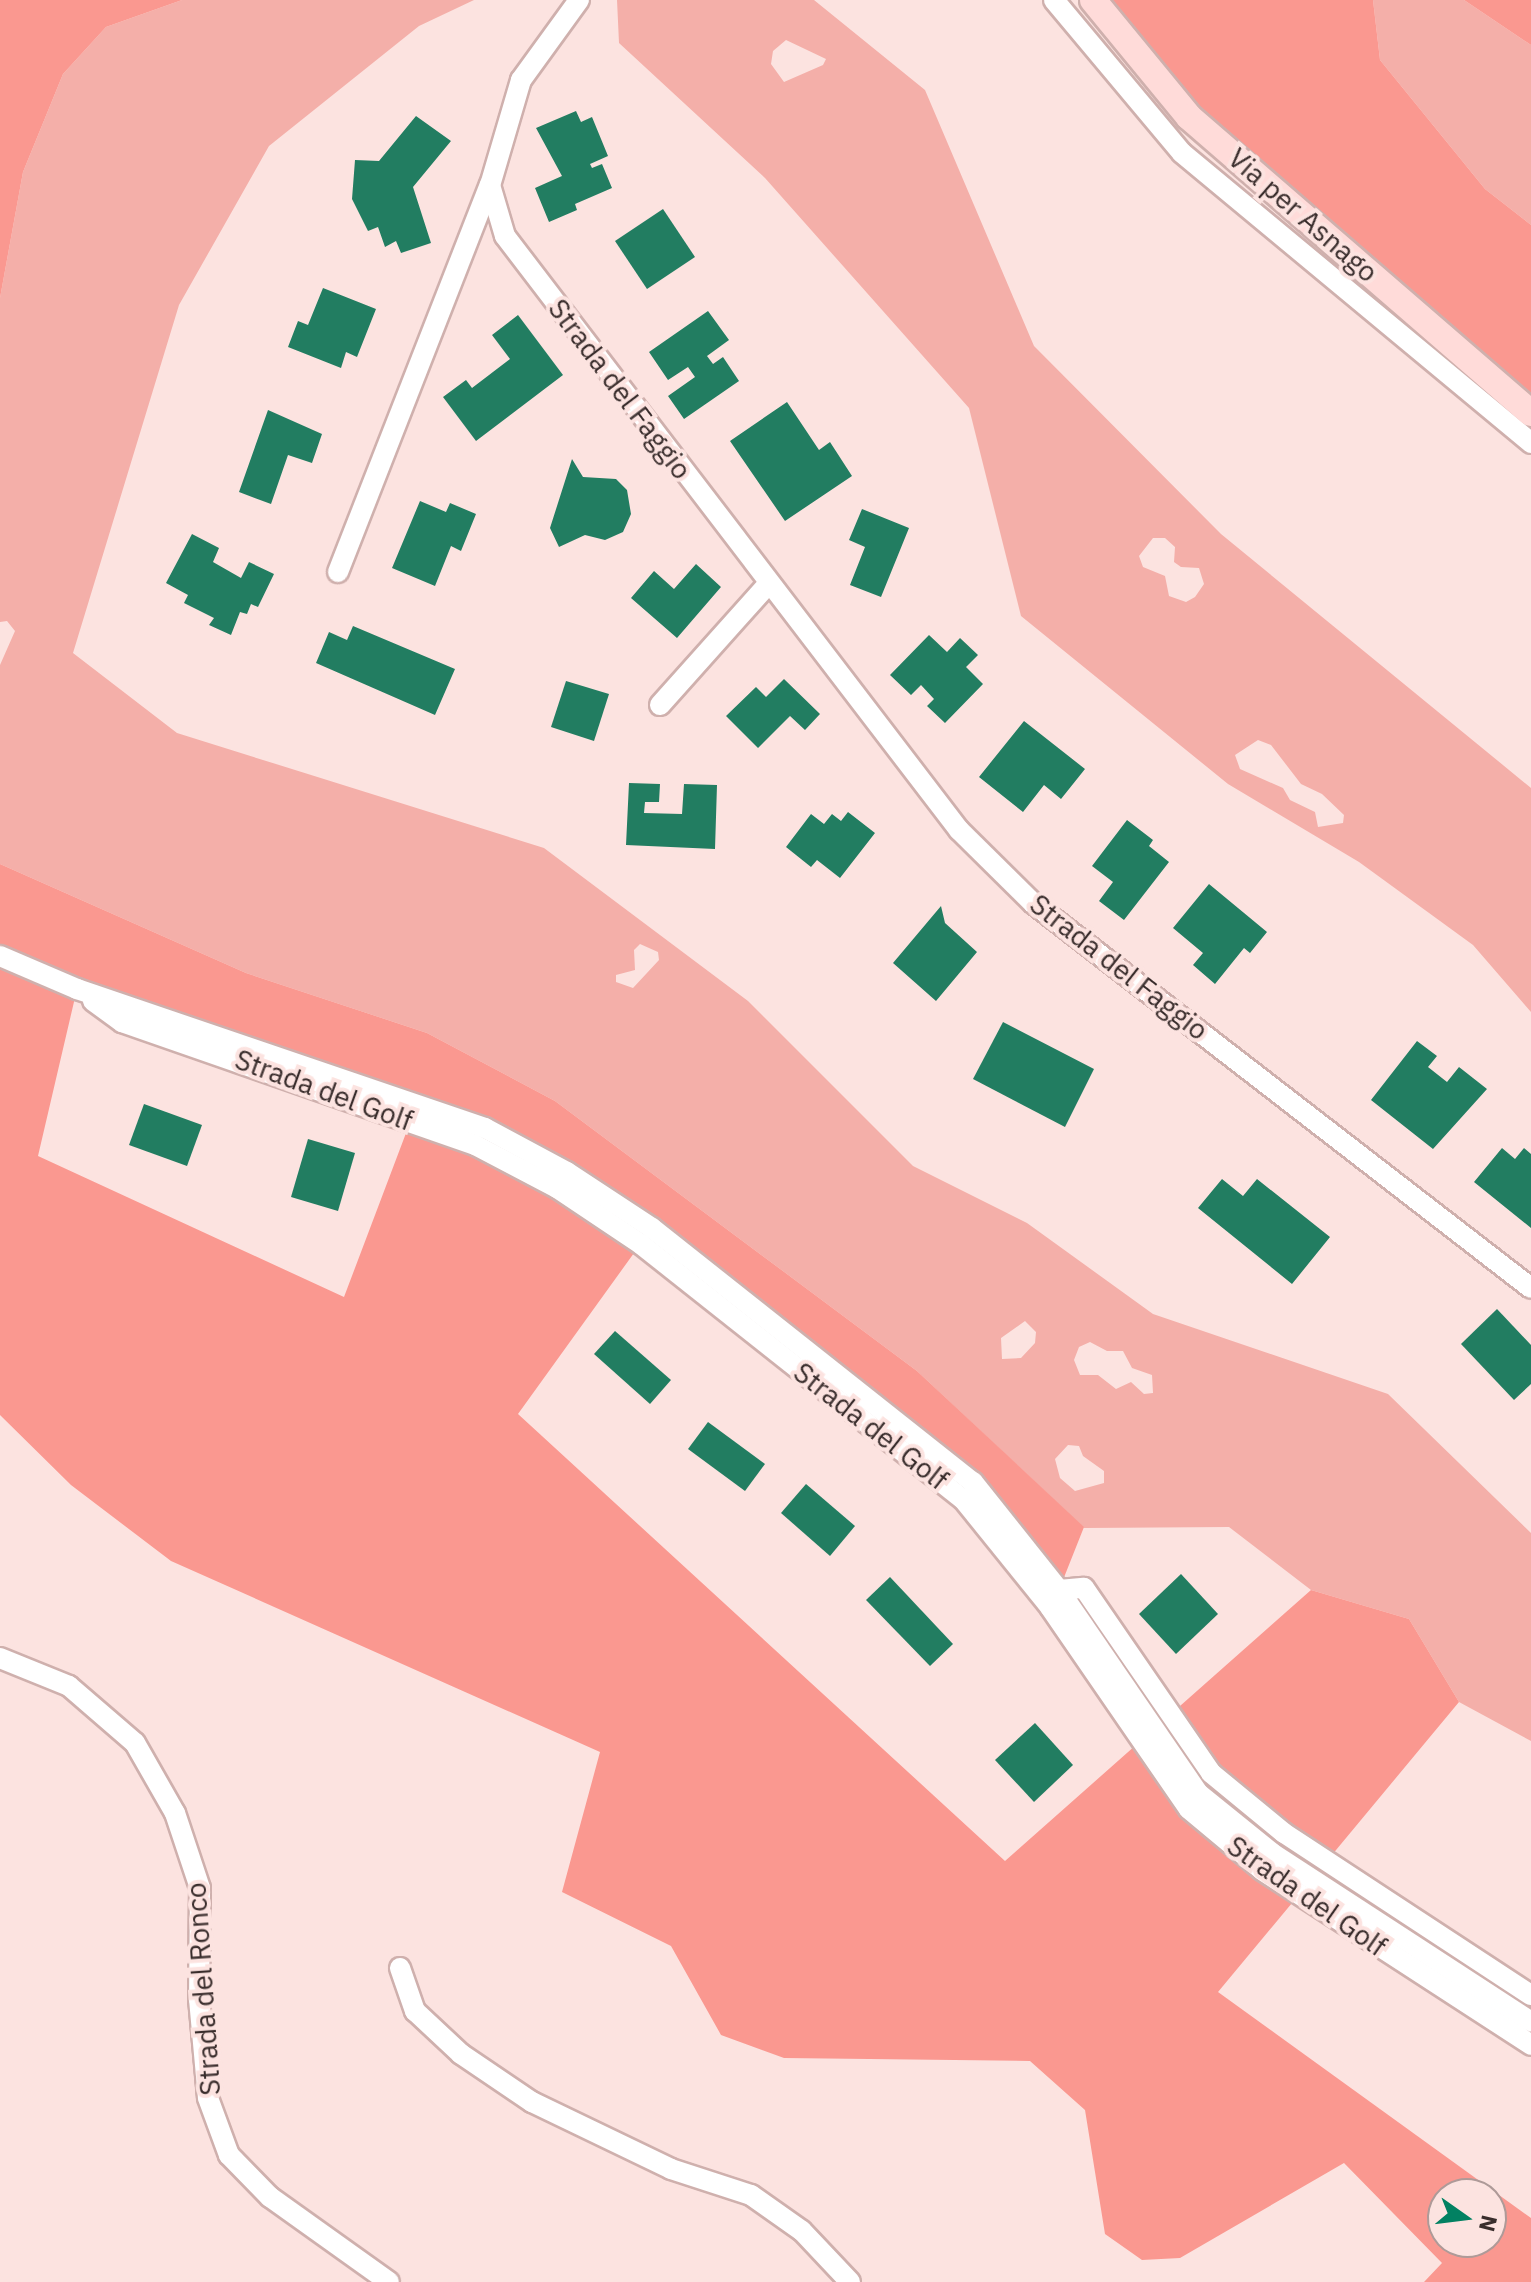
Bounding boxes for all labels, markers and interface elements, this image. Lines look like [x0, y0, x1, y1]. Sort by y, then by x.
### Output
street label: Via per Asnago [1221, 141, 1385, 289]
street label: Strada del Faggio [541, 292, 699, 486]
street label: Strada del Faggio [1023, 887, 1215, 1047]
street label: Strada del Golf [231, 1042, 417, 1138]
street label: Strada del Golf [787, 1355, 955, 1497]
street label: Strada del Golf [1221, 1829, 1393, 1963]
street label: Strada del Ronco [179, 1881, 227, 2097]
north arrow [1427, 2178, 1507, 2258]
text: N [1473, 2212, 1505, 2235]

